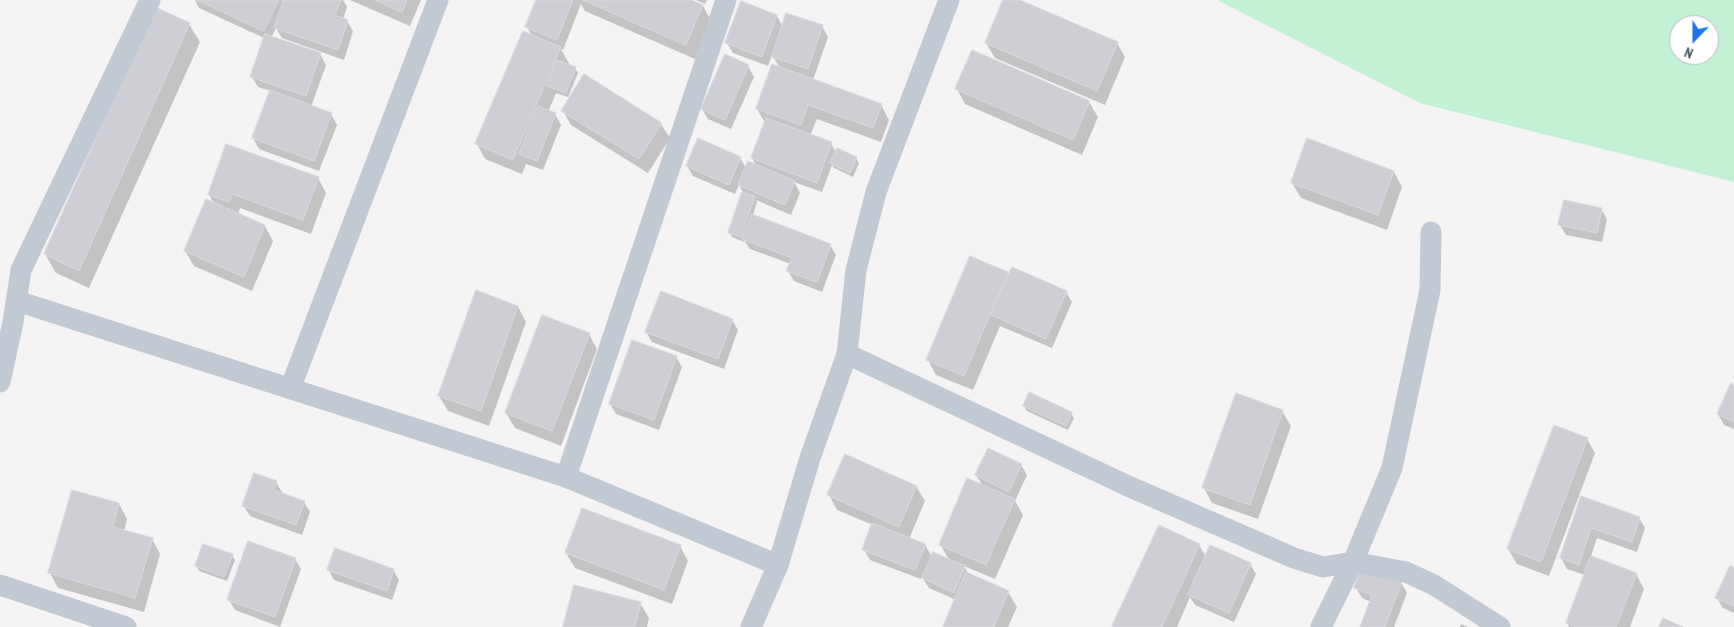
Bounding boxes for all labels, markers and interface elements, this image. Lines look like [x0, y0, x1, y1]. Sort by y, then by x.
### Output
north arrow [1669, 15, 1719, 65]
text: N [1682, 43, 1696, 63]

